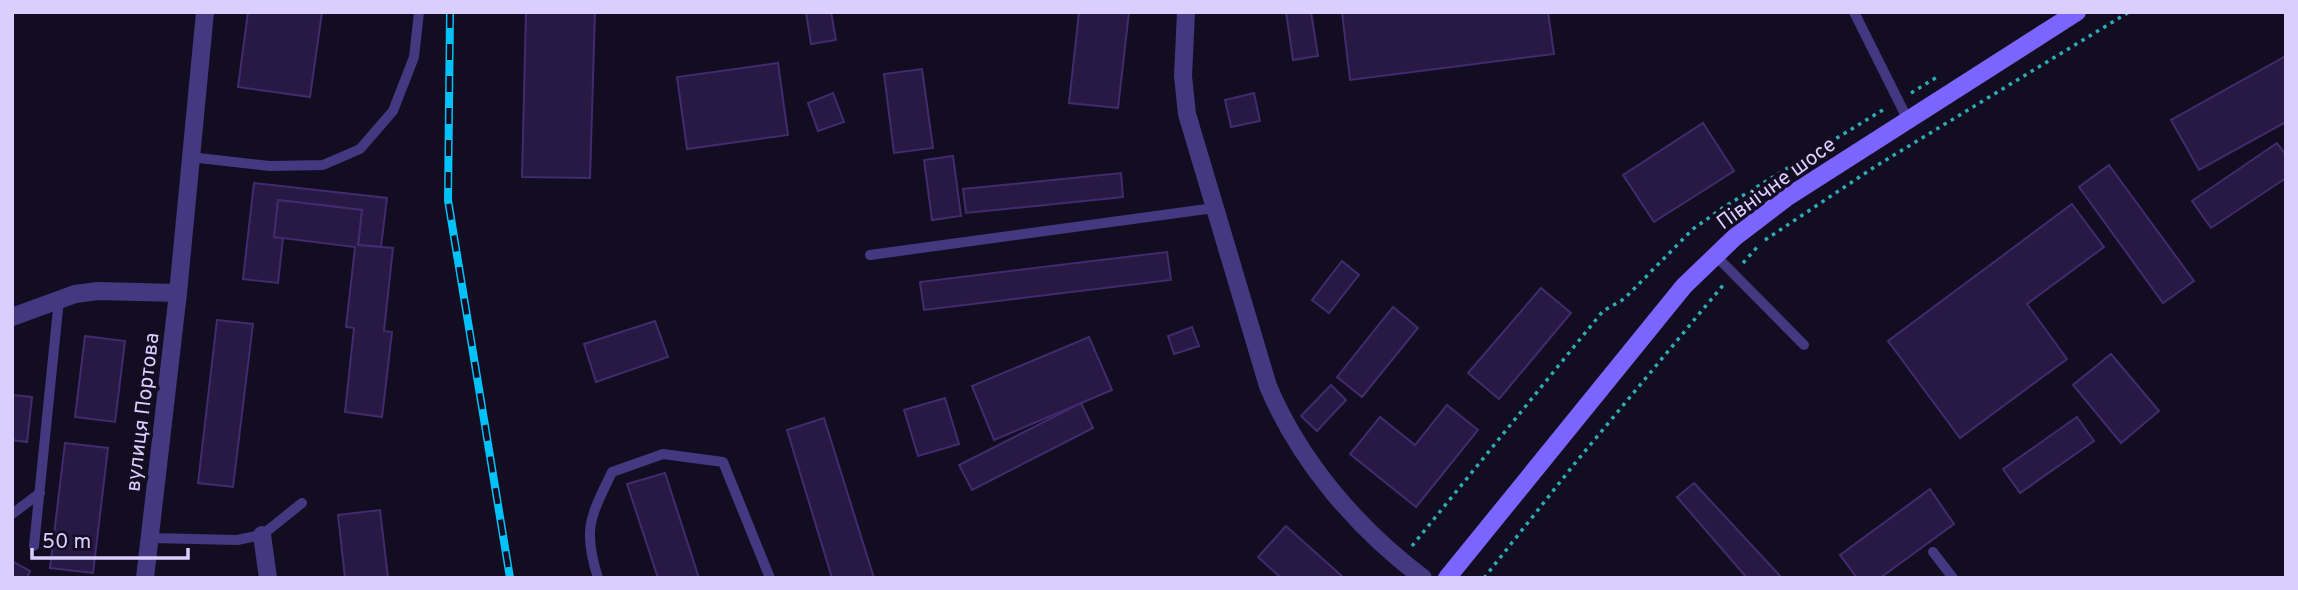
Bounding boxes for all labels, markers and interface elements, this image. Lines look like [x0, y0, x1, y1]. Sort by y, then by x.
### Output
street label: Північне шосе [1712, 132, 1842, 237]
street label: вулиця Портова [120, 331, 167, 493]
scale bar [32, 516, 187, 560]
text: 50 m [42, 529, 91, 556]

